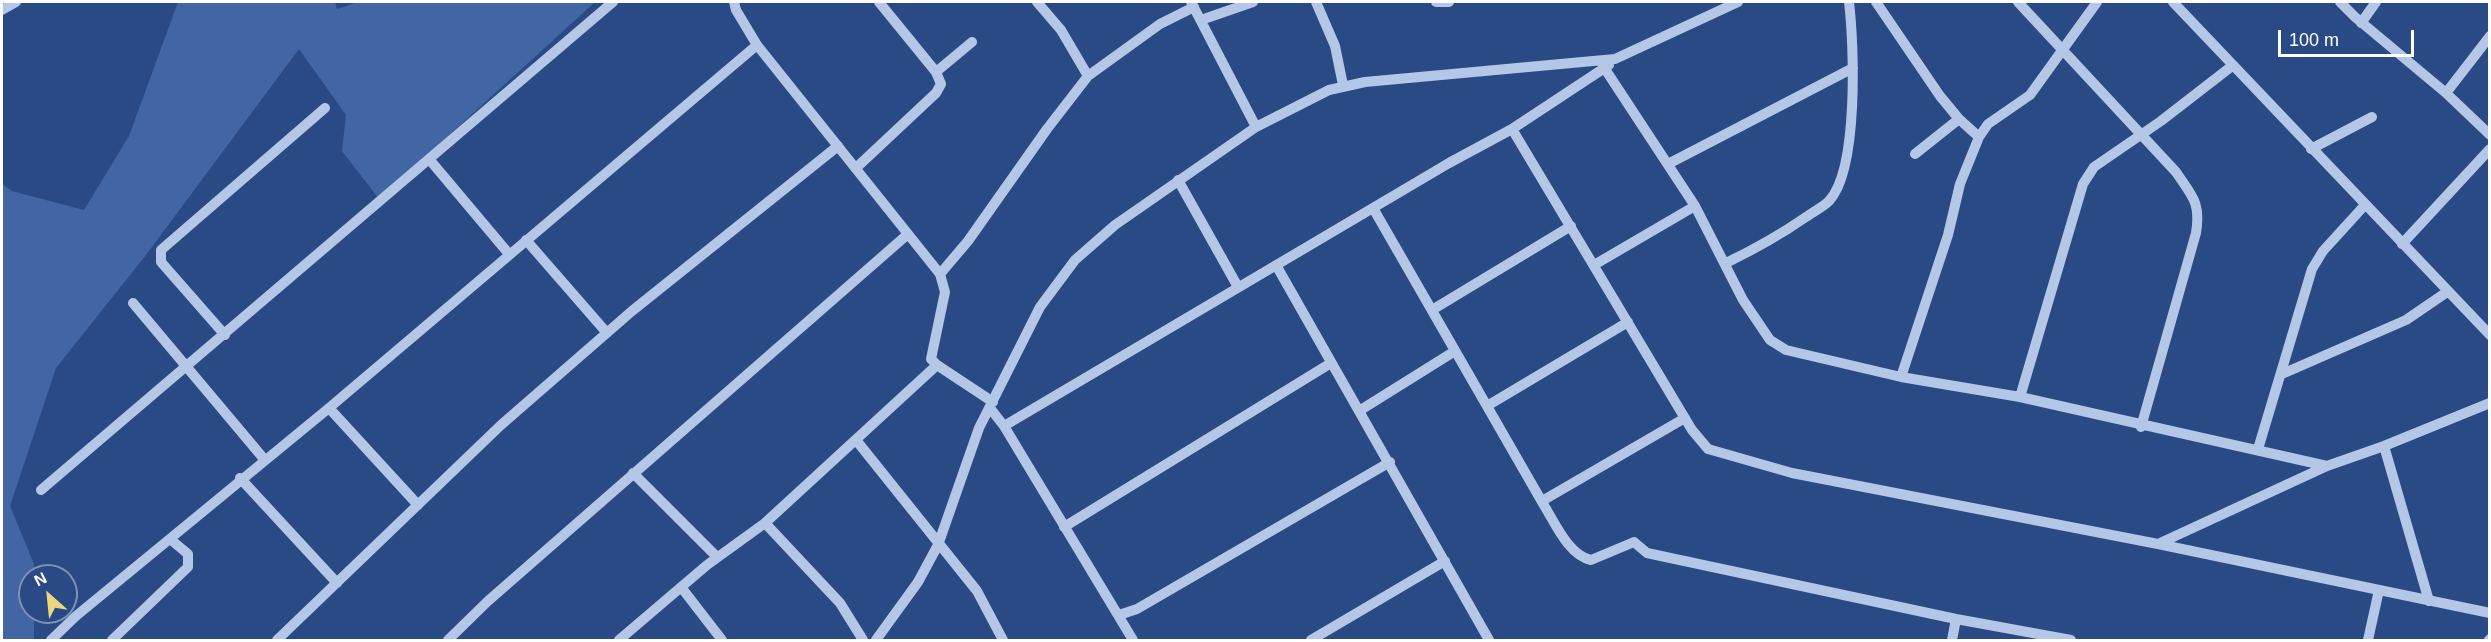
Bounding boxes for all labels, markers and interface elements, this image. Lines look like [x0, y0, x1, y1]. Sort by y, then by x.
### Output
scale bar [2281, 18, 2418, 56]
text: 100 m [2289, 30, 2339, 50]
north arrow [18, 564, 78, 624]
text: N [31, 569, 50, 589]

